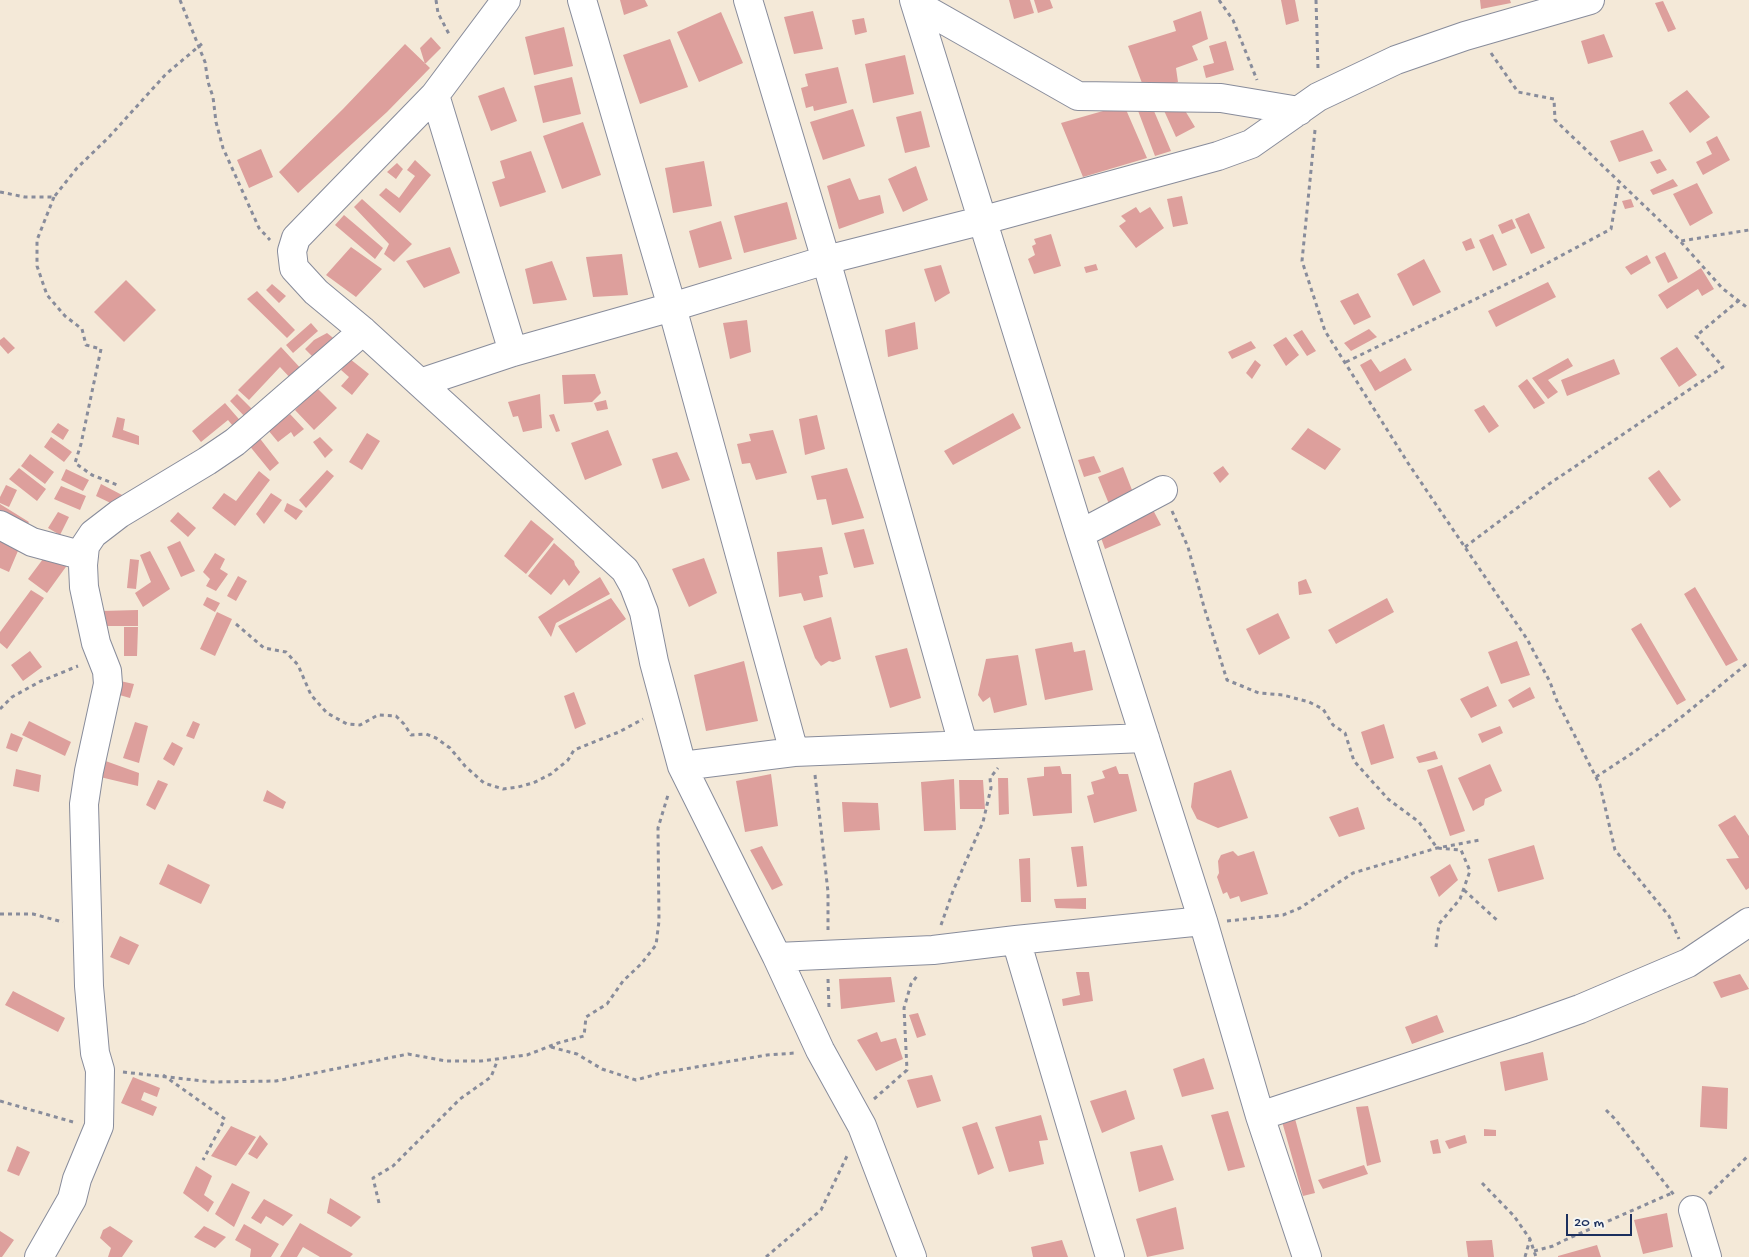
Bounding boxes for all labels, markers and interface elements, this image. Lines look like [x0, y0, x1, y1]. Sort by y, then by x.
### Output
scale bar [1569, 1204, 1635, 1236]
text: 20 m [1574, 1214, 1604, 1232]

